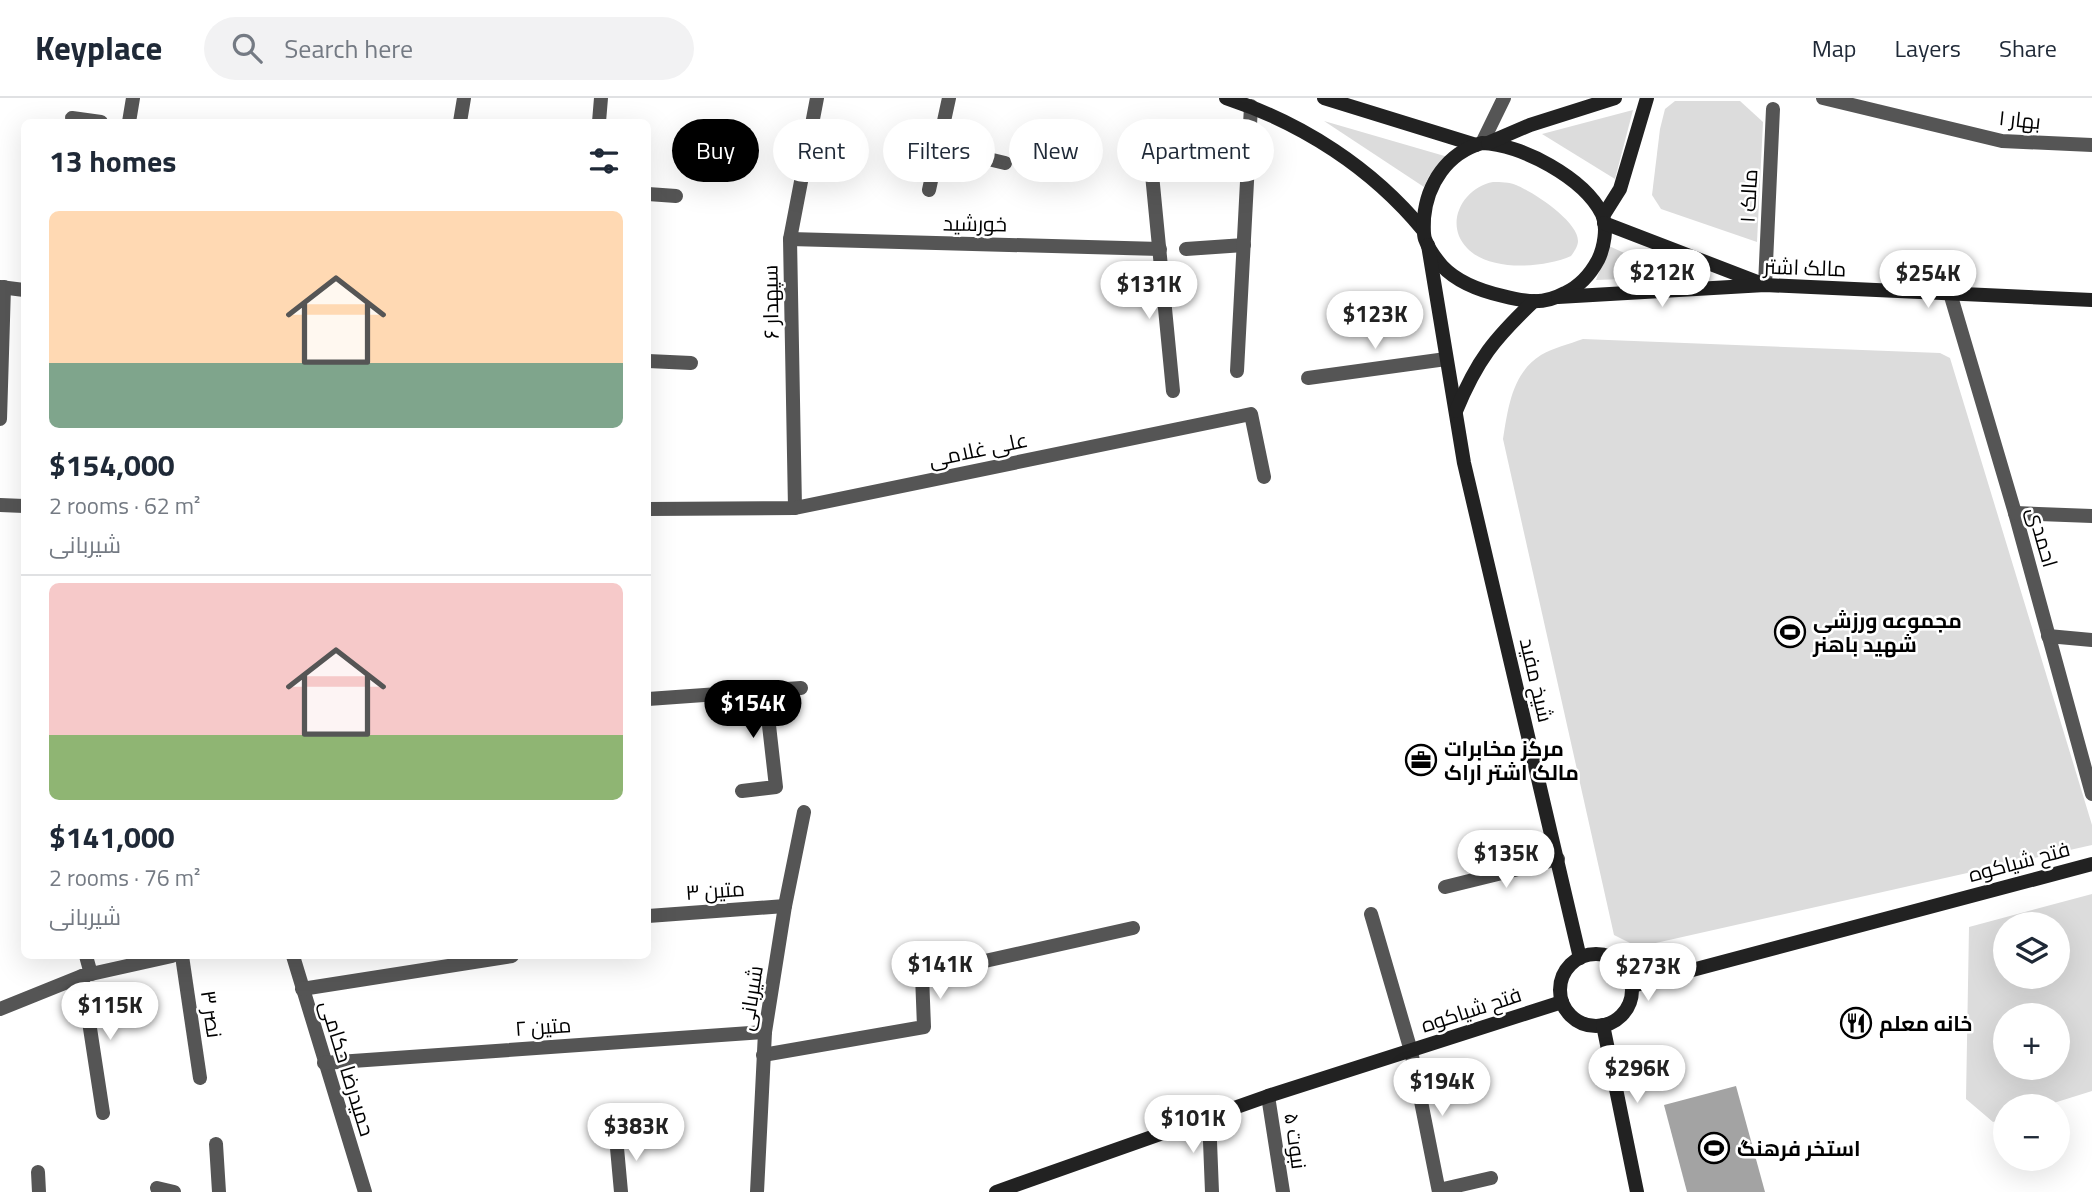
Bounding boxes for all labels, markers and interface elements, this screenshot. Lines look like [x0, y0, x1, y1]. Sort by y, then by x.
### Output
search box [204, 17, 694, 80]
text: Keyplace [35, 23, 162, 73]
icon: search [228, 29, 266, 67]
text: Search here [284, 29, 413, 68]
text: Map [1812, 30, 1857, 66]
text: Layers [1895, 30, 1961, 66]
text: Share [1999, 30, 2057, 66]
street label: بهار ۱ [1997, 101, 2043, 137]
chip: Buy [672, 119, 759, 182]
chip: Rent [773, 119, 869, 182]
chip: Filters [883, 119, 995, 182]
chip: New [1009, 119, 1103, 182]
chip: Apartment [1117, 119, 1274, 182]
text: 13 homes [49, 138, 176, 184]
icon: filters [585, 142, 623, 180]
street label: مالک ۱ [1731, 168, 1765, 224]
street label: خورشید [943, 206, 1007, 240]
pin: $212K [1613, 250, 1711, 309]
street label: مالک اشتر [1762, 250, 1847, 284]
pin: $254K [1879, 250, 1977, 310]
text: $212K [1629, 254, 1695, 289]
text: $254K [1895, 255, 1961, 290]
icon: home [273, 257, 399, 383]
pin: $131K [1100, 262, 1198, 321]
street label: سپهدار ۶ [753, 264, 787, 340]
text: $131K [1116, 266, 1182, 301]
pin: $123K [1326, 292, 1424, 351]
text: $123K [1342, 296, 1408, 331]
street label: علی غلامی [925, 423, 1031, 475]
text: $154,000 [49, 442, 175, 488]
text: 2 rooms · 62 m² [49, 488, 200, 523]
street label: احمدی [2019, 503, 2067, 571]
text: شیربانی [49, 527, 121, 562]
place label: مجموعه ورزشی شهید باهنر [1812, 604, 1962, 660]
sports icon: مجموعه ورزشی شهید باهنر [1773, 615, 1807, 649]
icon: home [273, 629, 399, 755]
street label: شیخ مفید [1512, 635, 1562, 725]
pin: $154K [704, 680, 802, 740]
text: $154K [720, 685, 786, 720]
place label: مرکز مخابرات مالک اشتر اراک [1444, 732, 1579, 788]
office icon: مرکز مخابرات مالک اشتر اراک [1404, 743, 1438, 777]
text: $141,000 [49, 814, 175, 860]
pin: $135K [1457, 830, 1555, 890]
street label: فتح شیاکوه [1965, 832, 2073, 890]
text: $135K [1473, 835, 1539, 870]
text: 2 rooms · 76 m² [49, 860, 200, 895]
street label: متین ۳ [684, 872, 746, 908]
text: شیربانی [49, 899, 121, 934]
map controls [1993, 912, 2070, 1171]
button: layers [1993, 912, 2070, 989]
pin: $141K [891, 942, 989, 1001]
pin: $273K [1599, 944, 1697, 1003]
text: $141K [907, 946, 973, 981]
text: $273K [1615, 948, 1681, 983]
street label: شیربانی [729, 963, 771, 1033]
street label: فتح شیاکوه [1417, 978, 1525, 1040]
pin: $115K [61, 982, 159, 1042]
text: $115K [77, 987, 143, 1022]
street label: نصر ۳ [193, 988, 231, 1040]
street label: حمیدرضا حکامی [312, 996, 384, 1140]
button: + [1993, 1003, 2070, 1080]
restaurant icon: خانه معلم [1839, 1006, 1873, 1040]
place label: خانه معلم [1879, 1007, 1972, 1039]
street label: متین ۲ [514, 1008, 572, 1044]
pin: $296K [1588, 1046, 1686, 1105]
text: $296K [1604, 1050, 1670, 1085]
pin: $194K [1393, 1058, 1491, 1118]
text: $194K [1409, 1063, 1475, 1098]
button: − [1993, 1094, 2070, 1171]
pin: $101K [1144, 1096, 1242, 1155]
text: $101K [1160, 1100, 1226, 1135]
pin: $383K [587, 1104, 685, 1163]
text: $383K [603, 1108, 669, 1143]
street label: نبوت ۵ [1276, 1111, 1316, 1171]
sports icon: استخر فرهنگ [1697, 1131, 1731, 1165]
place label: استخر فرهنگ [1737, 1132, 1861, 1164]

